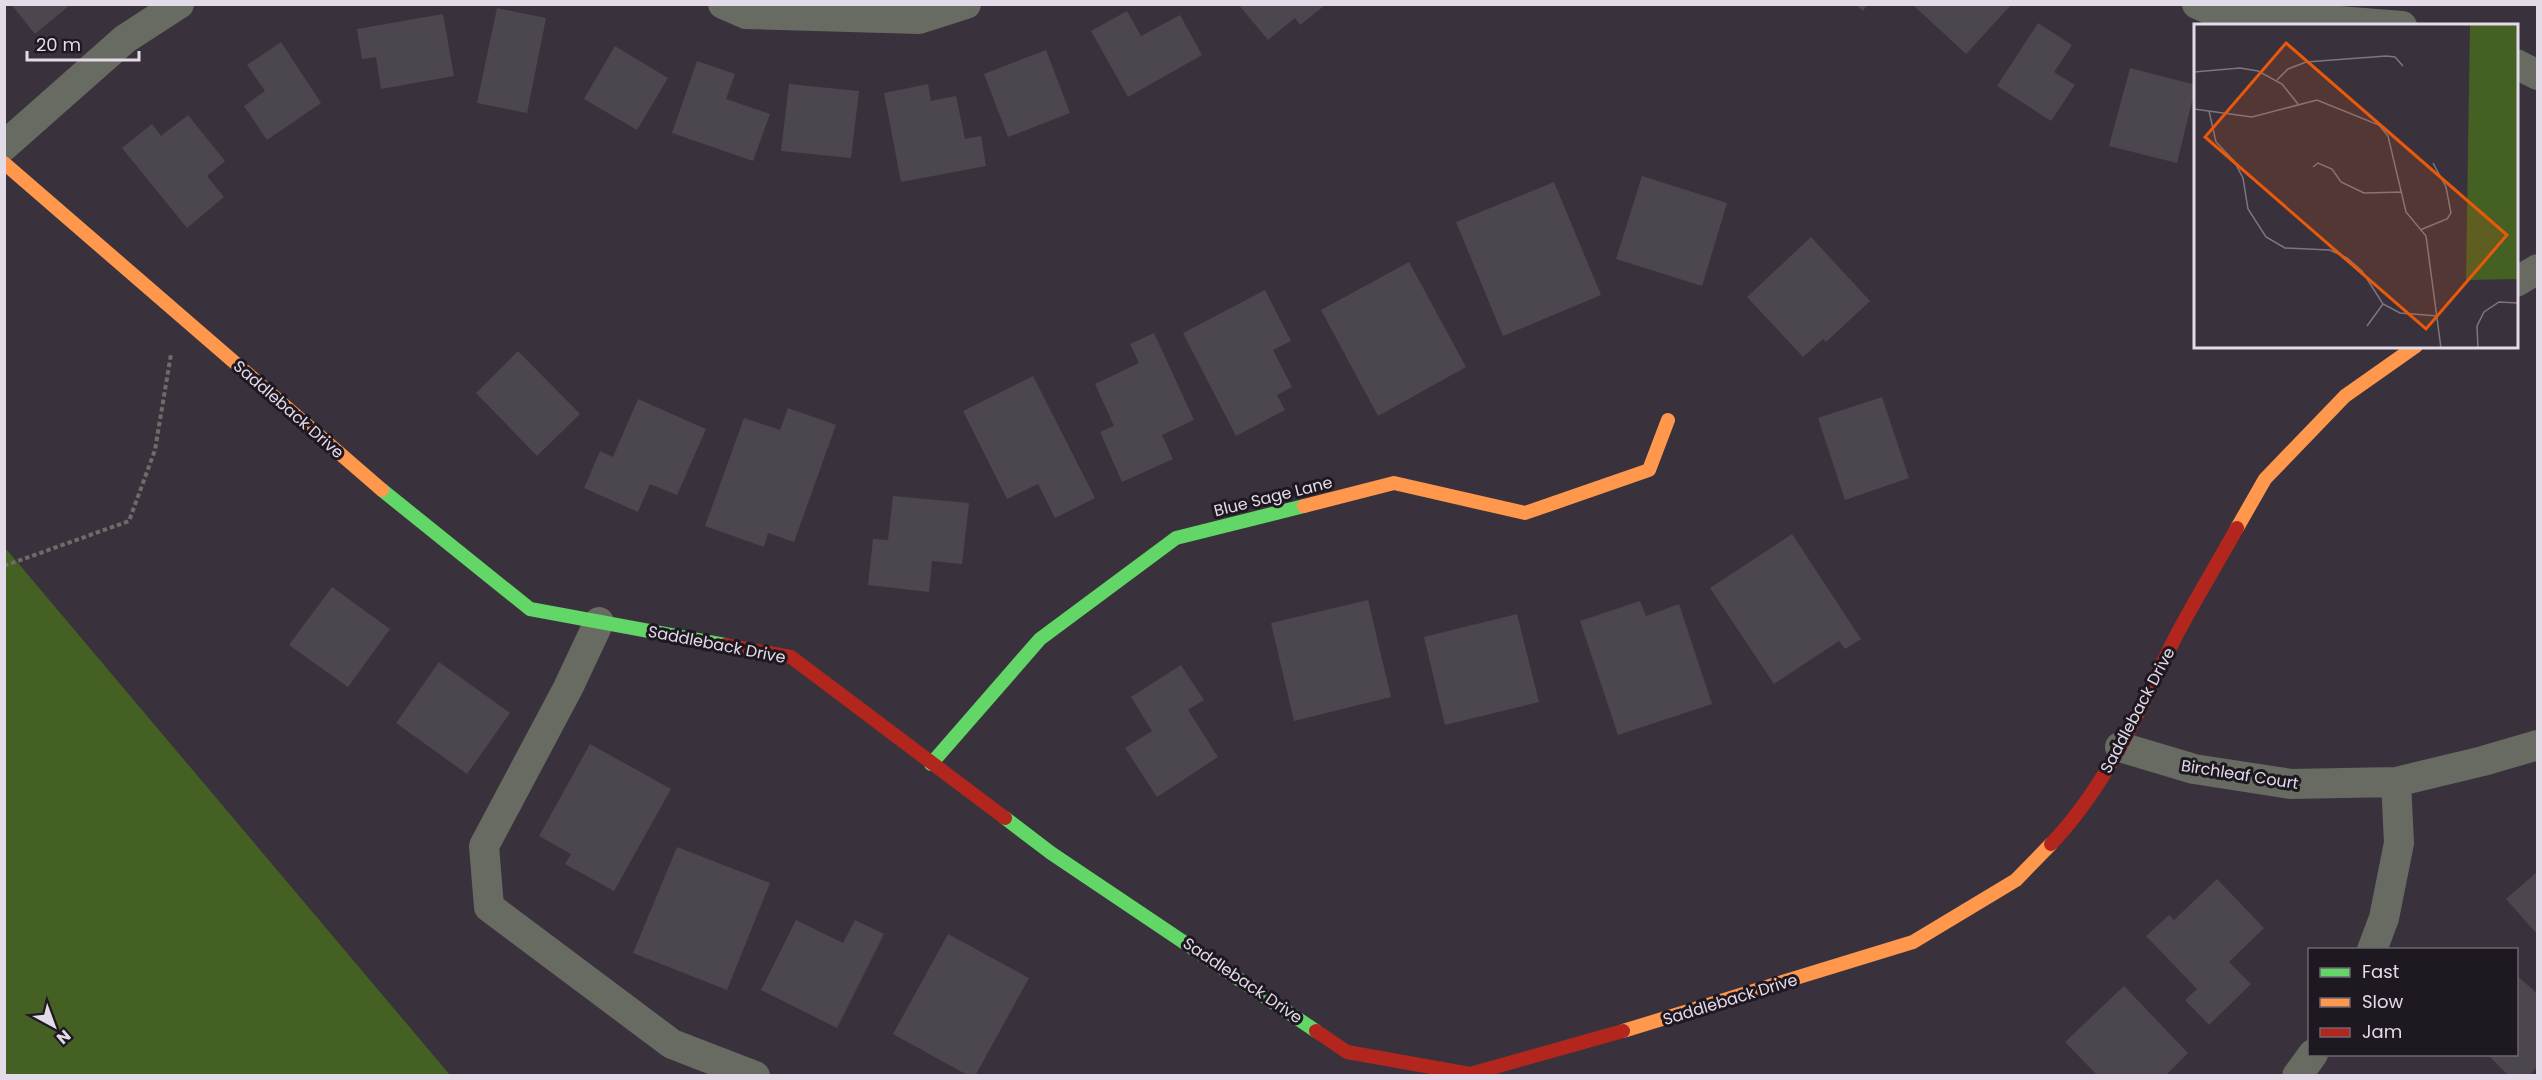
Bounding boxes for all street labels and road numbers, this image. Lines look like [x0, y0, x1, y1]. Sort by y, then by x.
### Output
street label: Saddleback Drive [228, 355, 349, 464]
street label: Blue Sage Lane [1211, 471, 1335, 522]
street label: Saddleback Drive [646, 620, 788, 669]
street label: Saddleback Drive [2095, 643, 2180, 777]
street label: Birchleaf Court [2180, 754, 2300, 795]
street label: Saddleback Drive [1178, 932, 1307, 1029]
street label: Saddleback Drive [1660, 968, 1800, 1031]

